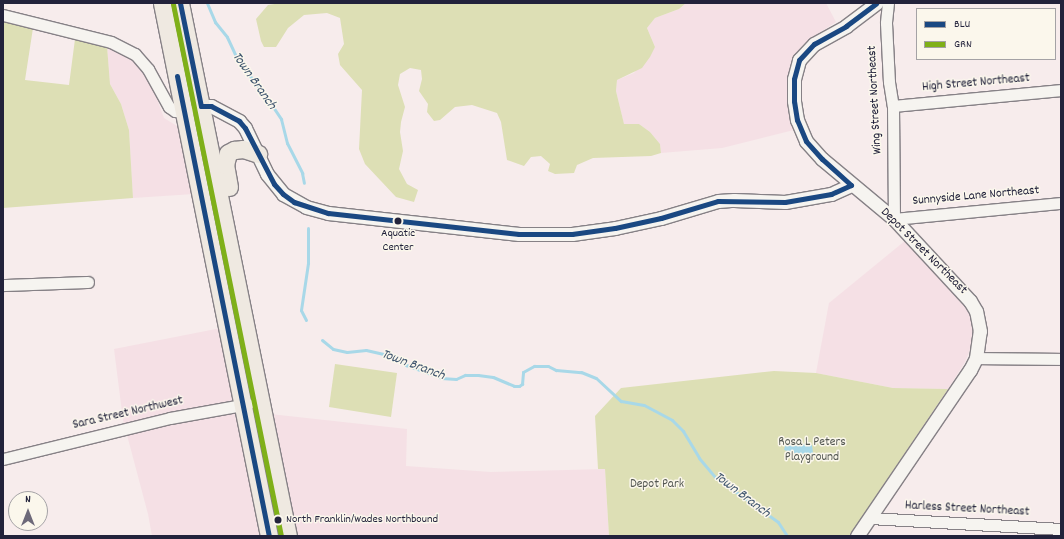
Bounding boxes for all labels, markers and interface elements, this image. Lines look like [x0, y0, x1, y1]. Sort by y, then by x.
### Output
legend [916, 8, 1056, 60]
text: BLU [954, 16, 970, 33]
text: GRN [954, 36, 972, 53]
street label: Wing Street Northeast [865, 45, 887, 155]
water label: Town Branch [228, 49, 280, 113]
street label: High Street Northeast [921, 72, 1031, 96]
street label: Sunnyside Lane Northeast [912, 184, 1040, 210]
street label: Depot Street Northeast [876, 205, 970, 299]
marker: Aquatic Center [393, 216, 403, 226]
place label: Aquatic Center [381, 227, 415, 255]
water label: Town Branch [379, 346, 447, 384]
street label: Sara Street Northwest [71, 394, 185, 434]
park label: Rosa L Peters Playground [778, 436, 846, 467]
water label: Town Branch [711, 468, 773, 522]
park label: Depot Park [630, 477, 684, 493]
north arrow [8, 491, 48, 531]
text: N [25, 492, 31, 508]
street label: Harless Street Northeast [904, 499, 1030, 521]
place label: North Franklin/Wades Northbound [286, 513, 438, 527]
marker: North Franklin/Wades Northbound [273, 515, 283, 525]

